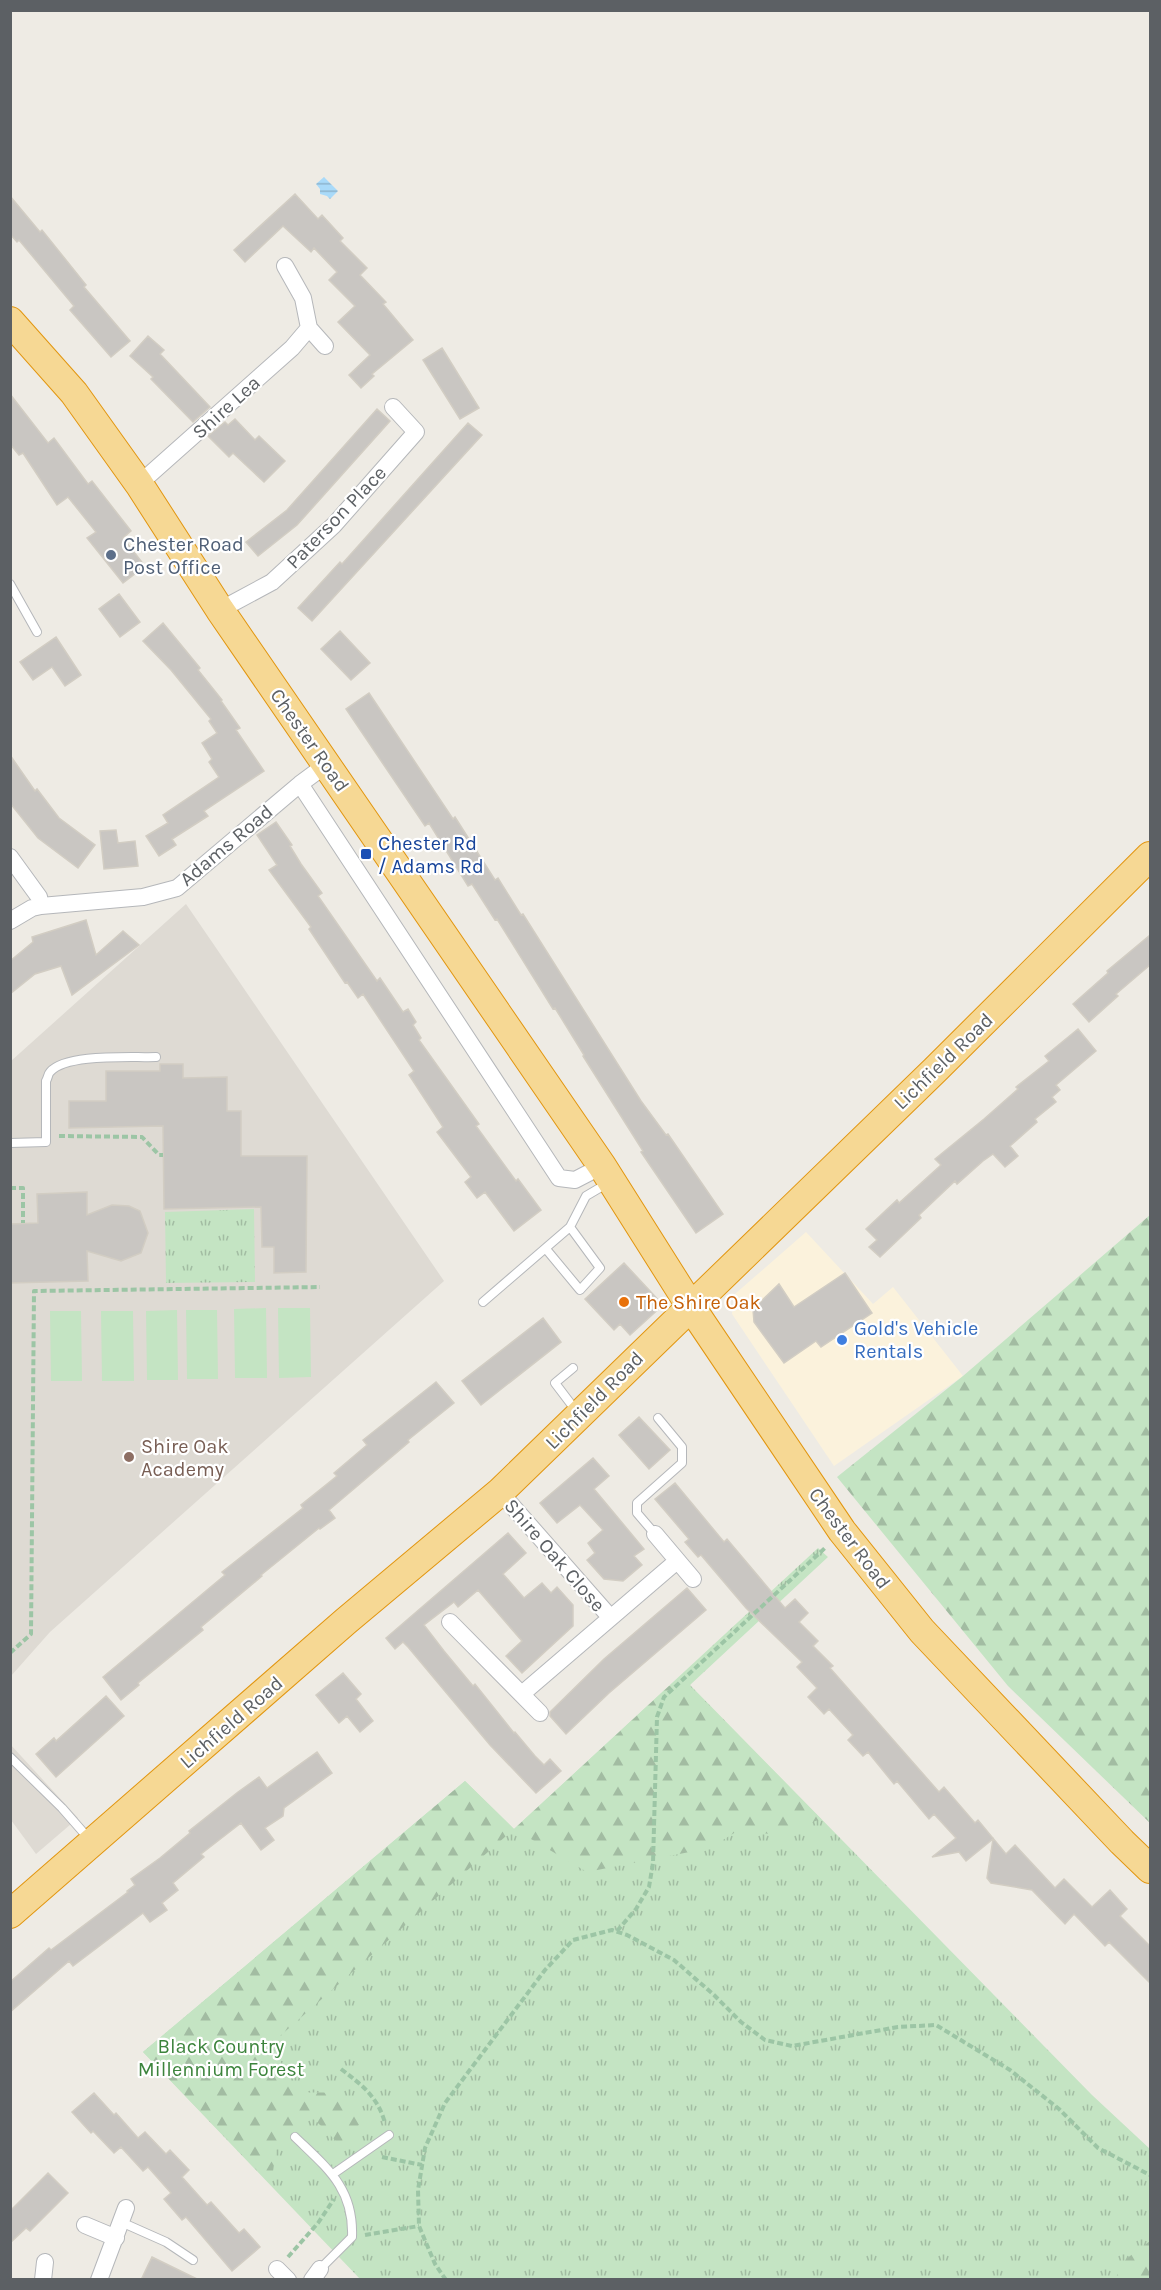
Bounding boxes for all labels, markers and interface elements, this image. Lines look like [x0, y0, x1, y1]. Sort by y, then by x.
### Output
street label: Shire Lea [188, 371, 265, 444]
street label: Paterson Place [282, 461, 391, 573]
place label: Chester Road Post Office [123, 533, 244, 579]
marker: Chester Road Post Office [104, 548, 118, 562]
street label: Chester Road [265, 684, 354, 796]
street label: Adams Road [175, 800, 278, 891]
place label: Chester Rd / Adams Rd [378, 832, 484, 878]
marker: Chester Rd / Adams Rd [359, 847, 373, 861]
street label: Lichfield Road [889, 1008, 998, 1114]
place label: The Shire Oak [636, 1291, 761, 1314]
marker: The Shire Oak [617, 1295, 631, 1309]
place label: Gold's Vehicle Rentals [854, 1317, 978, 1363]
marker: Gold's Vehicle Rentals [835, 1333, 849, 1347]
street label: Lichfield Road [541, 1347, 648, 1454]
place label: Shire Oak Academy [141, 1435, 229, 1481]
marker: Shire Oak Academy [122, 1450, 136, 1464]
street label: Chester Road [804, 1483, 895, 1594]
street label: Shire Oak Close [499, 1494, 610, 1616]
street label: Lichfield Road [175, 1671, 288, 1773]
park label: Black Country Millennium Forest [138, 2035, 305, 2081]

